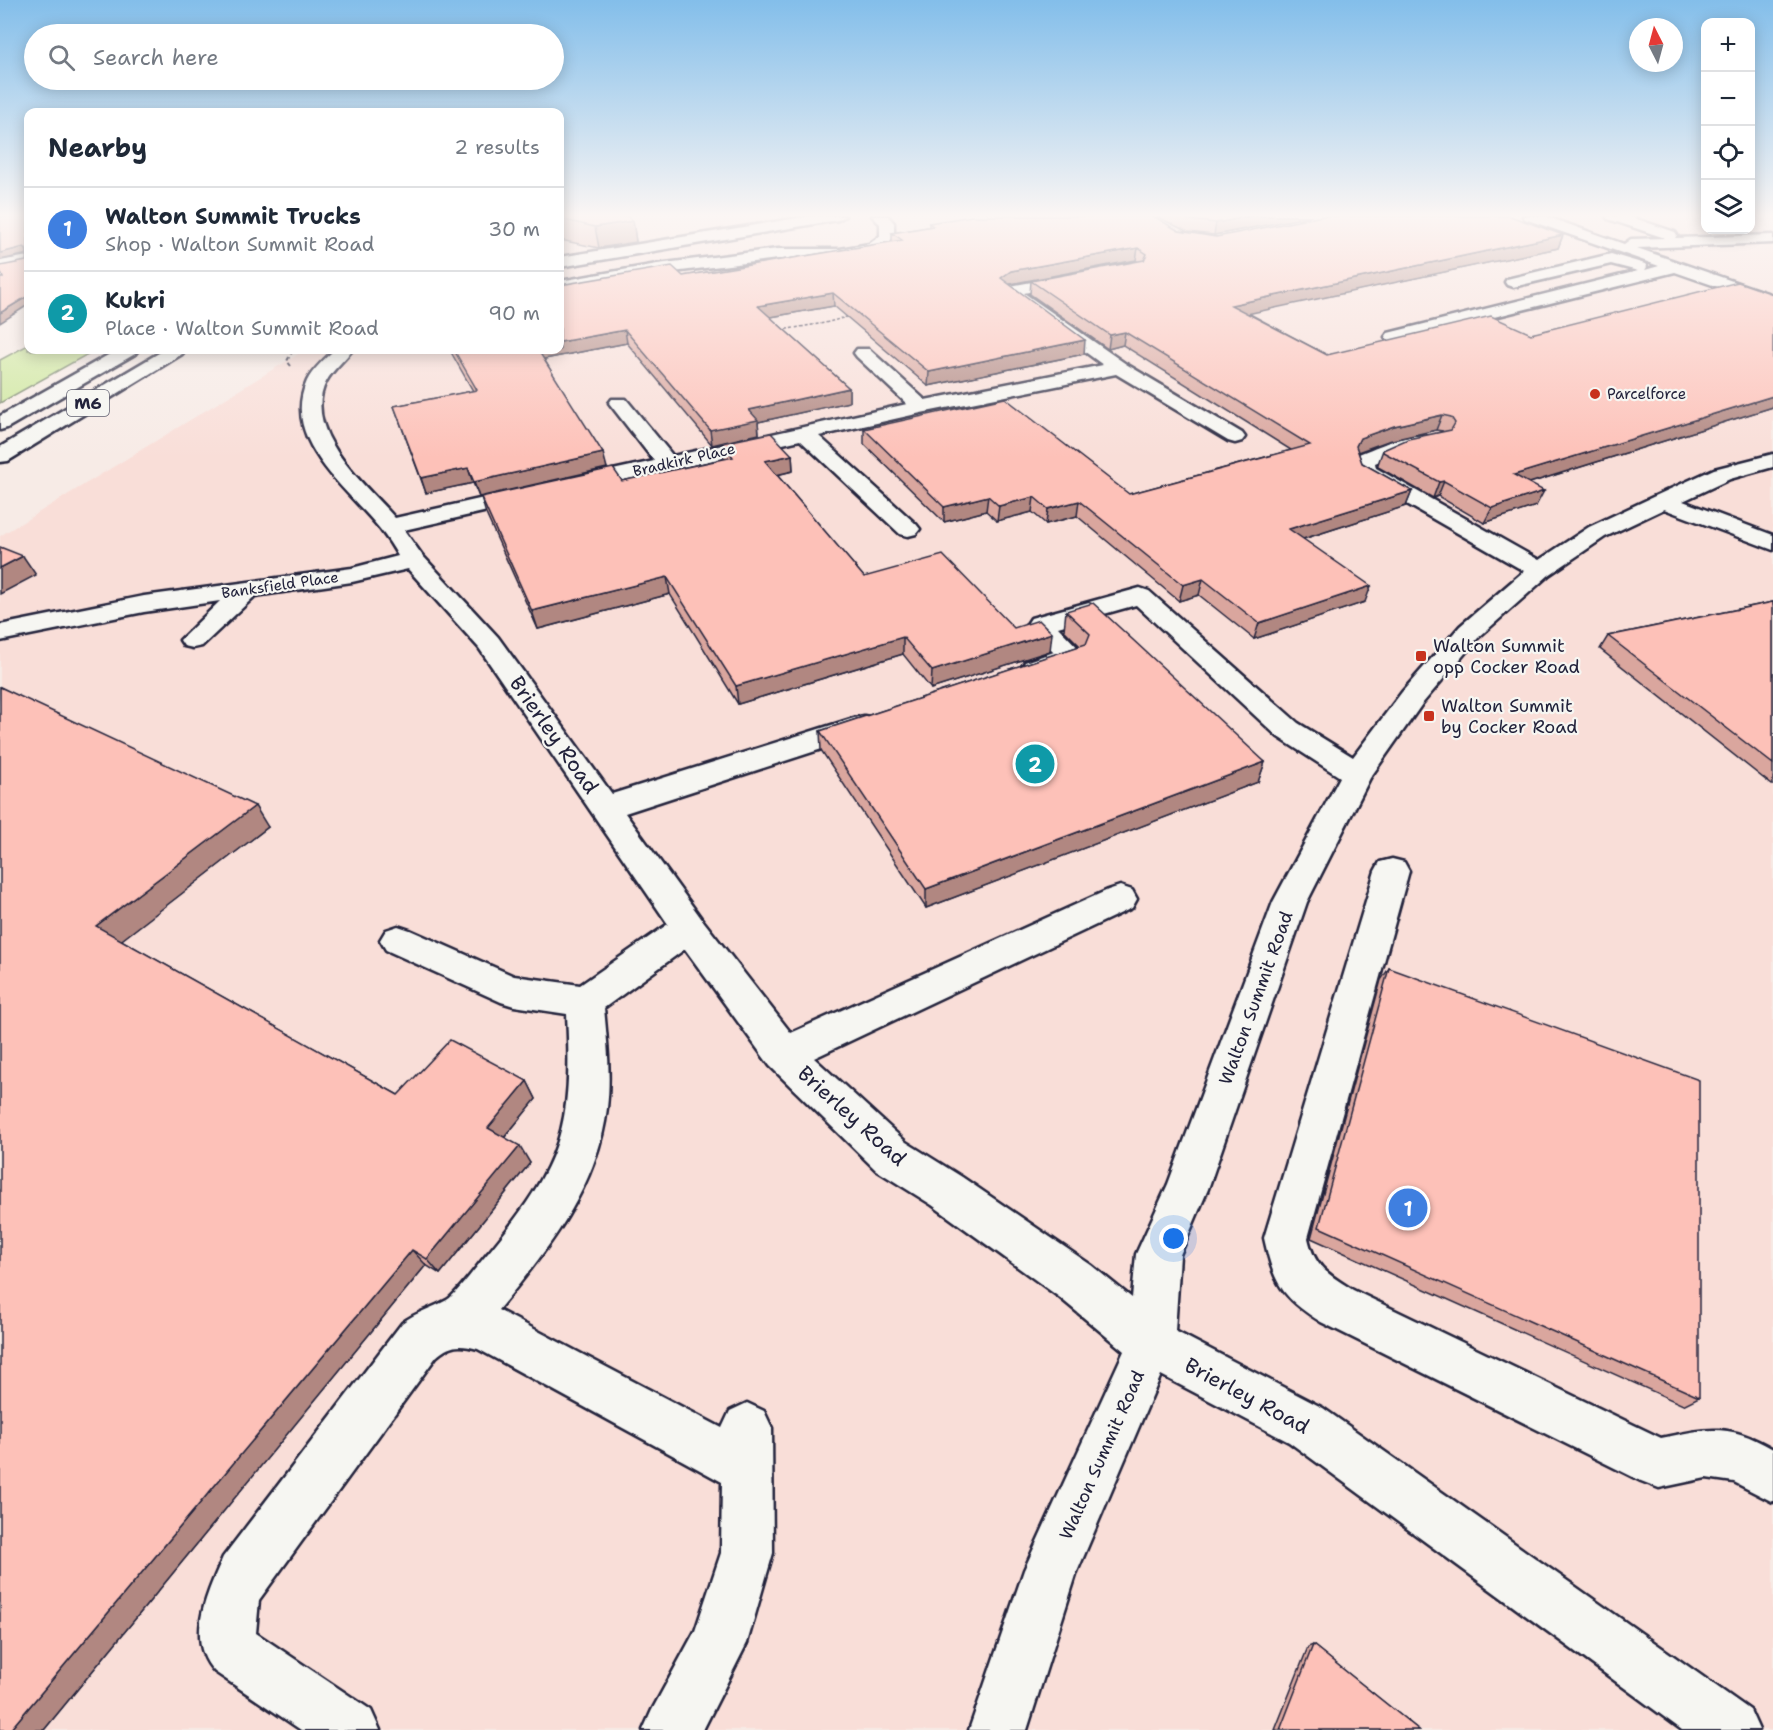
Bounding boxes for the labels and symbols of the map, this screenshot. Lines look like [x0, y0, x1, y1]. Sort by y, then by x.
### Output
north arrow [1629, 18, 1683, 72]
place label: Parcelforce [1607, 384, 1686, 404]
marker: Parcelforce [1588, 387, 1602, 401]
road number: M6 [67, 390, 109, 416]
street label: Bradkirk Place [631, 439, 737, 481]
street label: Banksfield Place [220, 567, 340, 603]
place label: Walton Summit opp Cocker Road [1433, 634, 1580, 679]
marker: Walton Summit opp Cocker Road [1414, 649, 1428, 663]
street label: Brierley Road [503, 671, 605, 799]
place label: Walton Summit by Cocker Road [1441, 694, 1578, 739]
marker: Walton Summit by Cocker Road [1422, 709, 1436, 723]
pin: 2 [1016, 742, 1054, 786]
street label: Walton Summit Road [1213, 908, 1299, 1088]
street label: Brierley Road [791, 1060, 913, 1172]
pin: 1 [1388, 1186, 1428, 1230]
your location [1159, 1224, 1188, 1253]
street label: Brierley Road [1180, 1351, 1314, 1441]
street label: Walton Summit Road [1054, 1366, 1150, 1544]

